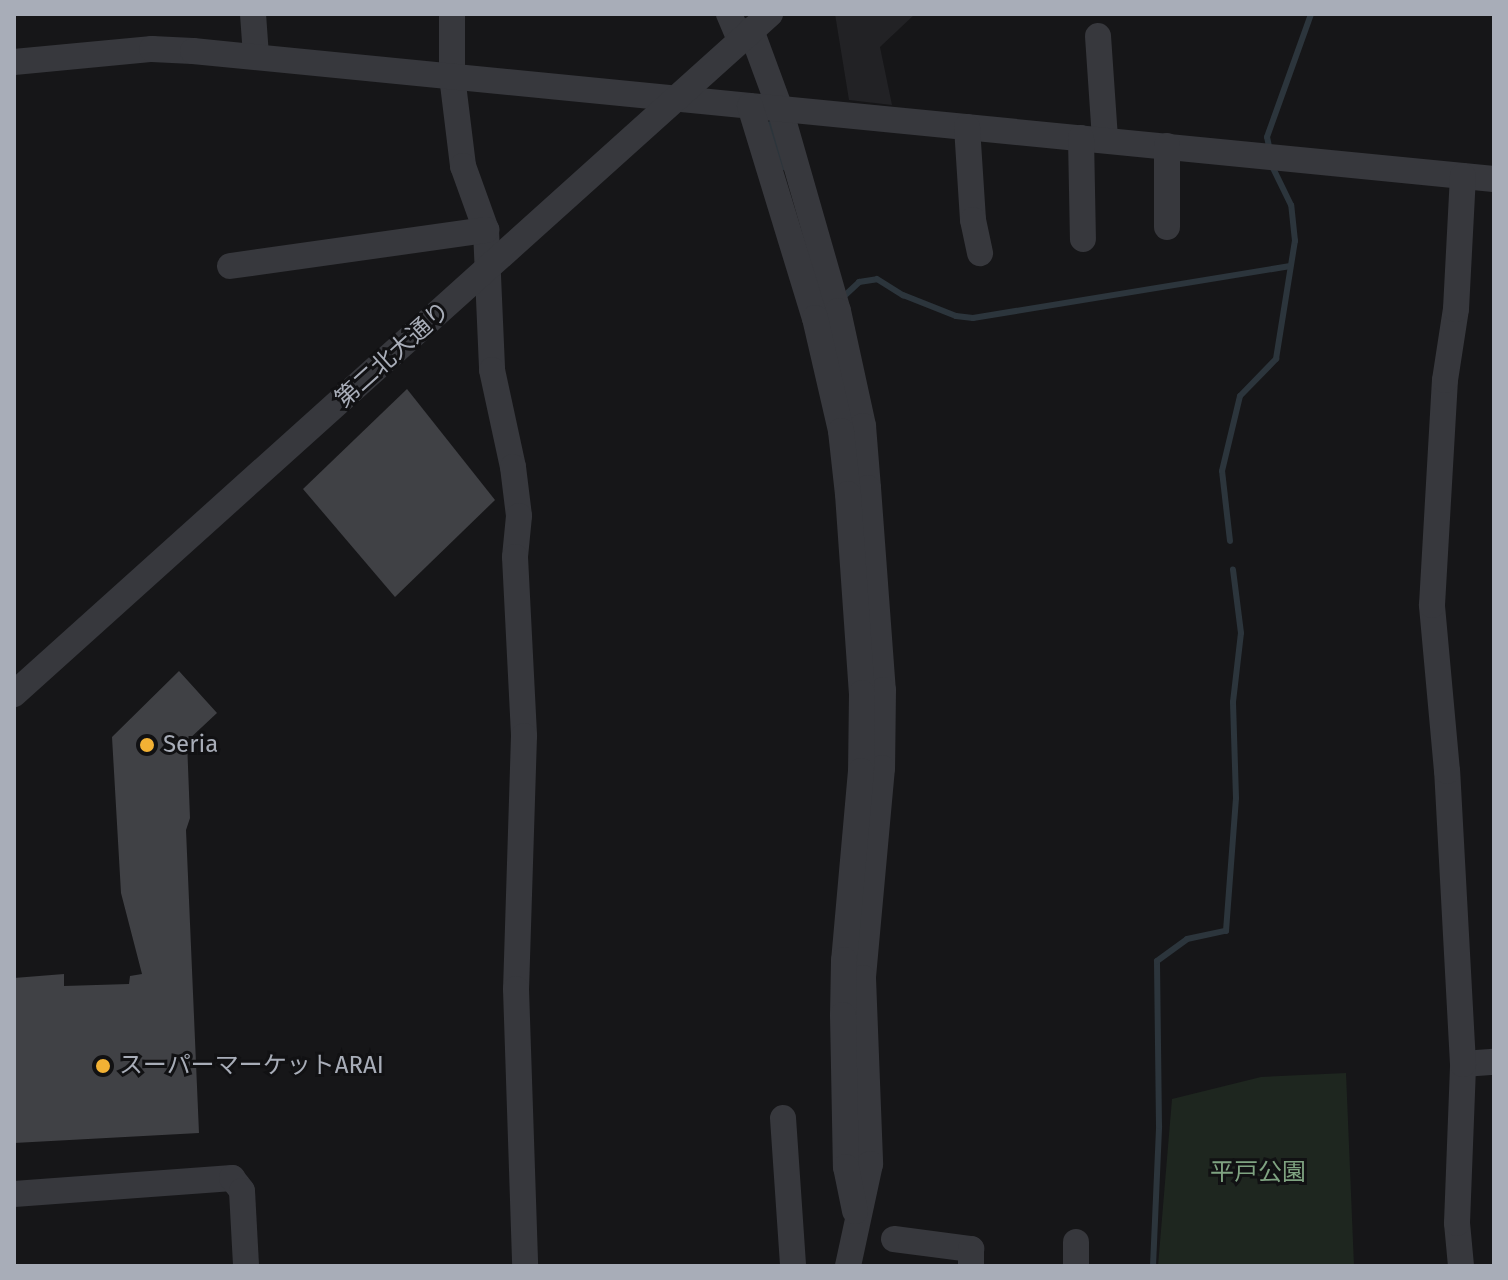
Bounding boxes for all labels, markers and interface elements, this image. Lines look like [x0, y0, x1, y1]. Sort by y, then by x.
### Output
street label: 第二北大通り [330, 296, 456, 414]
place label: Seria [163, 731, 218, 759]
marker: Seria [138, 736, 156, 754]
place label: スーパーマーケットARAI [119, 1052, 384, 1080]
marker: スーパーマーケットARAI [94, 1057, 112, 1075]
park label: 平戸公園 [1210, 1159, 1306, 1187]

